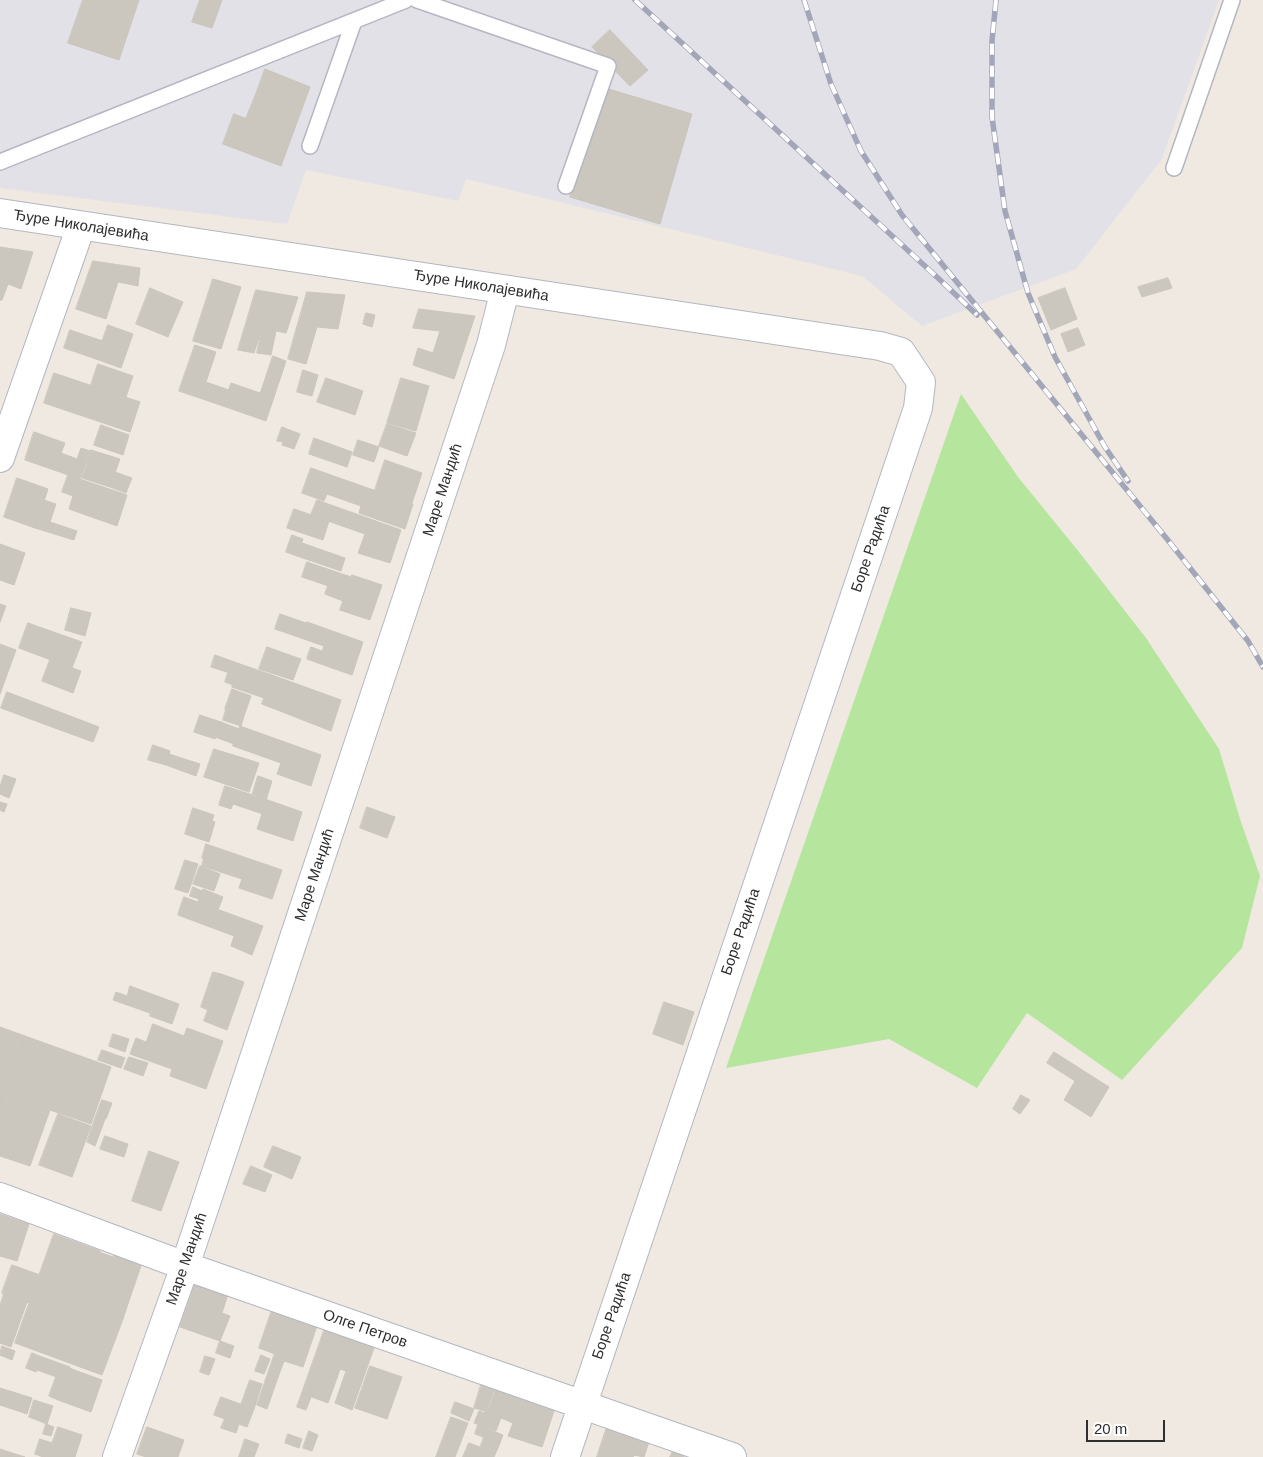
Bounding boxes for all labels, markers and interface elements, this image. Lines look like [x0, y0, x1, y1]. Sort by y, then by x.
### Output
street label: Ђуре Николајевића [12, 206, 150, 246]
street label: Ђуре Николајевића [412, 266, 550, 306]
street label: Маре Мандић [420, 441, 466, 539]
street label: Боре Радића [848, 503, 894, 595]
street label: Маре Мандић [292, 826, 338, 924]
street label: Боре Радића [718, 886, 764, 978]
street label: Маре Мандић [163, 1210, 211, 1308]
street label: Боре Радића [589, 1270, 635, 1362]
street label: Олге Петров [320, 1306, 410, 1352]
scale bar [1088, 1410, 1167, 1442]
text: 20 m [1094, 1420, 1127, 1437]

